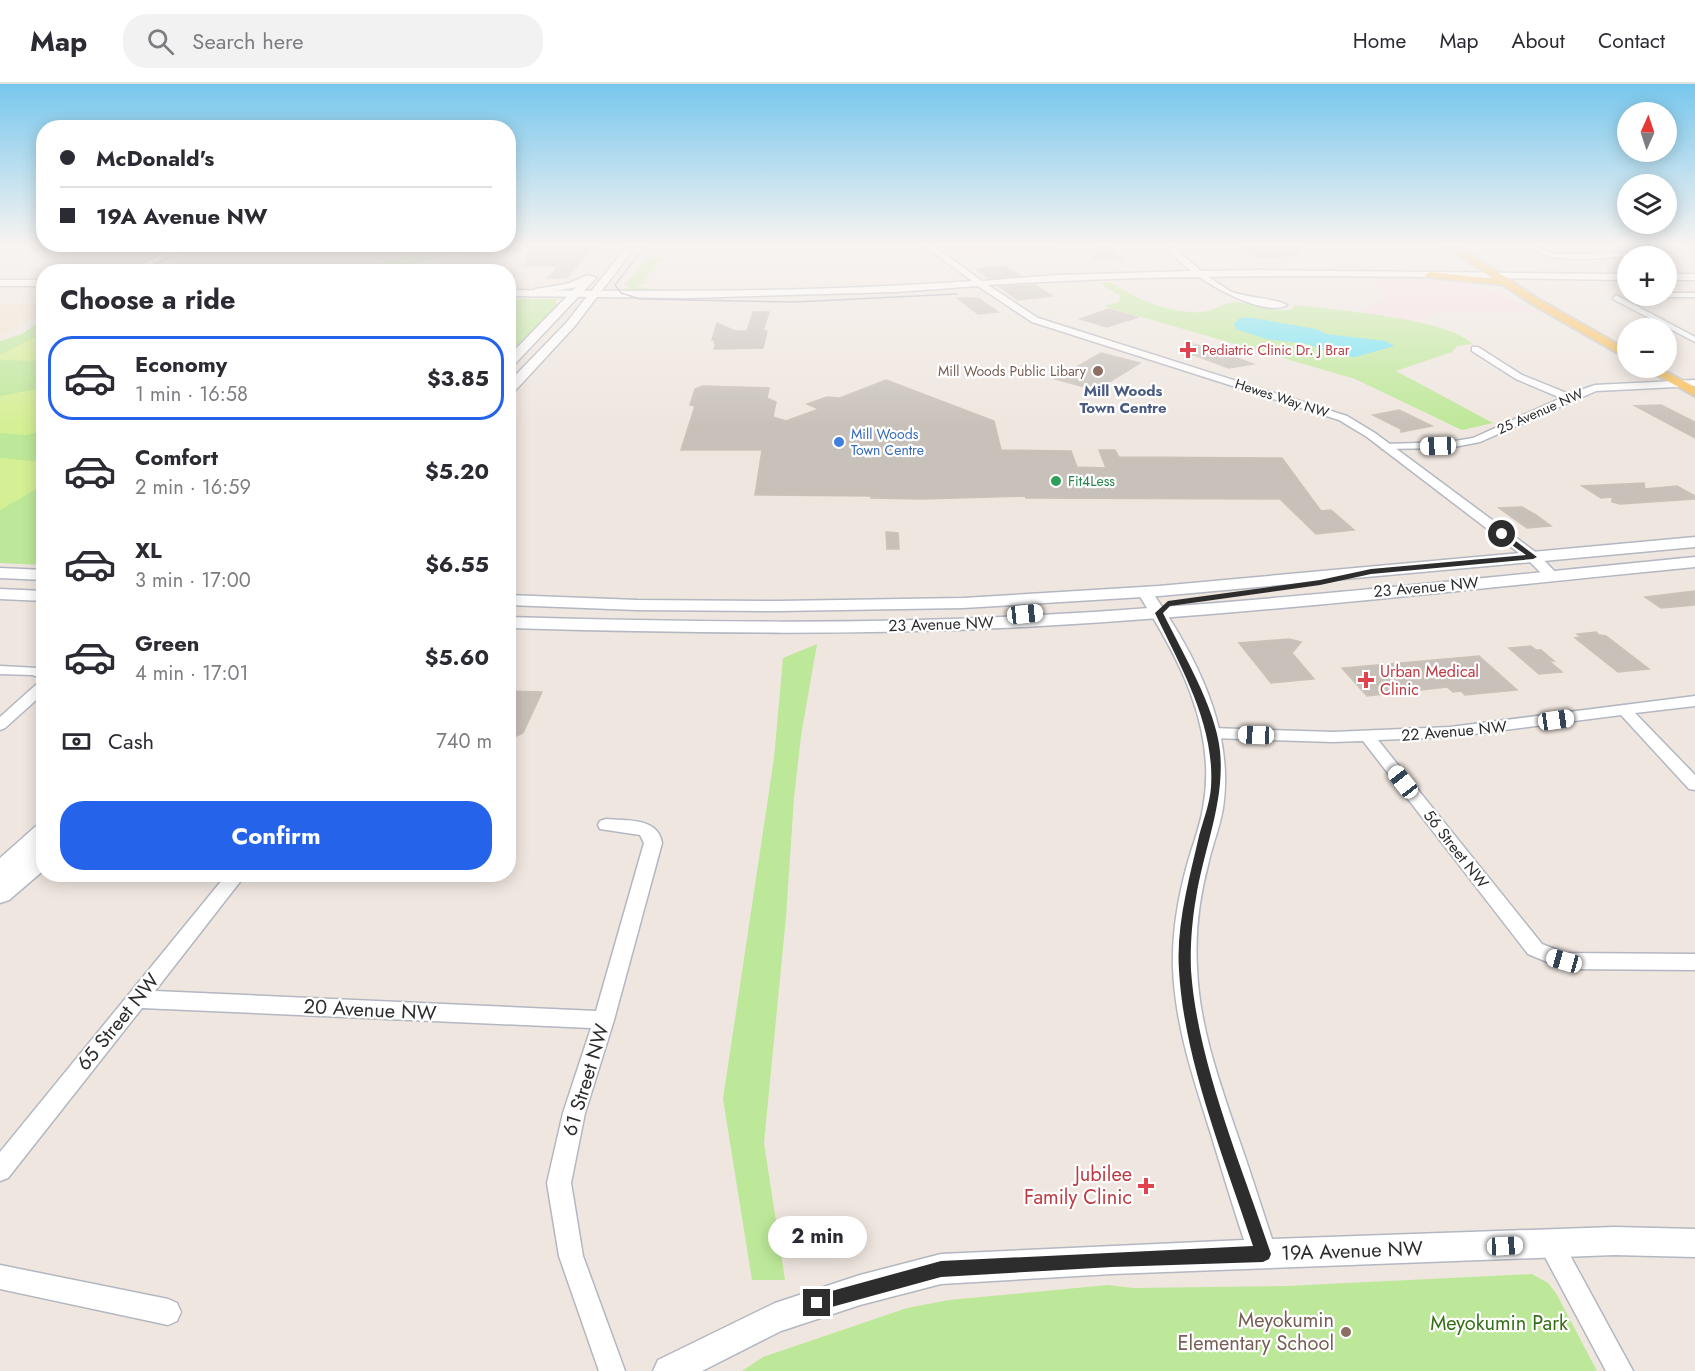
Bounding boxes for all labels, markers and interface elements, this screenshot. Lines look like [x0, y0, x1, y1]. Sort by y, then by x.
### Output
search box [123, 14, 543, 68]
text: Map [30, 21, 87, 62]
icon: search [144, 25, 177, 58]
text: Search here [192, 25, 304, 57]
text: Home [1353, 26, 1406, 56]
text: Map [1439, 26, 1479, 56]
text: About [1512, 26, 1565, 56]
text: Contact [1598, 26, 1665, 56]
north arrow [1617, 102, 1677, 162]
map controls [1617, 102, 1677, 378]
text: McDonald's [96, 142, 214, 174]
button: layers [1617, 174, 1677, 234]
text: 19A Avenue NW [96, 200, 268, 232]
button: + [1617, 246, 1677, 306]
text: Choose a ride [60, 280, 235, 319]
button: − [1617, 318, 1677, 378]
place label: Pediatric Clinic Dr. J Brar [1202, 340, 1350, 360]
marker: Pediatric Clinic Dr. J Brar [1179, 341, 1197, 359]
text: Economy [135, 348, 227, 380]
icon: car [63, 351, 117, 405]
place label: Mill Woods Public Libary [938, 361, 1087, 381]
text: $3.85 [427, 362, 489, 394]
marker: Mill Woods Public Libary [1091, 364, 1105, 378]
street label: Hewes Way NW [1233, 373, 1332, 423]
text: 1 min · 16:58 [135, 380, 248, 409]
district label: Mill Woods Town Centre [1079, 380, 1167, 419]
street label: 25 Avenue NW [1494, 383, 1586, 439]
place label: Mill Woods Town Centre [851, 424, 924, 460]
marker: Mill Woods Town Centre [832, 435, 846, 449]
car [1420, 436, 1456, 456]
text: Comfort [135, 441, 218, 473]
icon: car [63, 444, 117, 498]
text: $5.20 [425, 455, 489, 487]
place label: Fit4Less [1068, 471, 1115, 491]
text: 2 min · 16:59 [135, 473, 251, 502]
marker: Fit4Less [1049, 474, 1063, 488]
route start [1488, 520, 1515, 547]
text: XL [135, 534, 162, 566]
icon: car [63, 537, 117, 591]
text: $6.55 [425, 548, 489, 580]
text: 3 min · 17:00 [135, 566, 251, 595]
street label: 23 Avenue NW [1372, 571, 1480, 603]
car [1006, 603, 1044, 625]
street label: 23 Avenue NW [888, 611, 994, 637]
text: Green [135, 627, 199, 659]
icon: car [63, 630, 117, 684]
text: $5.60 [425, 641, 489, 673]
text: 4 min · 17:01 [135, 659, 248, 688]
place label: Urban Medical Clinic [1380, 660, 1479, 701]
marker: Urban Medical Clinic [1357, 671, 1375, 689]
car [1537, 709, 1575, 731]
street label: 22 Avenue NW [1400, 715, 1508, 747]
icon: cash [60, 725, 93, 758]
text: Cash [108, 725, 154, 757]
car [1238, 725, 1274, 745]
text: 740 m [436, 727, 492, 756]
car [1385, 762, 1421, 802]
button: Confirm [60, 801, 492, 870]
street label: 56 Street NW [1418, 805, 1494, 893]
car [1544, 947, 1584, 975]
street label: 65 Street NW [70, 967, 166, 1077]
street label: 20 Avenue NW [303, 992, 437, 1028]
street label: 61 Street NW [555, 1020, 617, 1139]
place label: Jubilee Family Clinic [1024, 1160, 1132, 1212]
marker: Jubilee Family Clinic [1137, 1177, 1155, 1195]
callout: 2 min [768, 1216, 866, 1258]
text: 2 min [791, 1222, 844, 1251]
street label: 19A Avenue NW [1281, 1234, 1424, 1268]
car [1487, 1236, 1523, 1256]
route end [803, 1289, 830, 1316]
place label: Meyokumin Elementary School [1178, 1306, 1334, 1358]
park label: Meyokumin Park [1430, 1309, 1568, 1338]
marker: Meyokumin Elementary School [1339, 1325, 1353, 1339]

